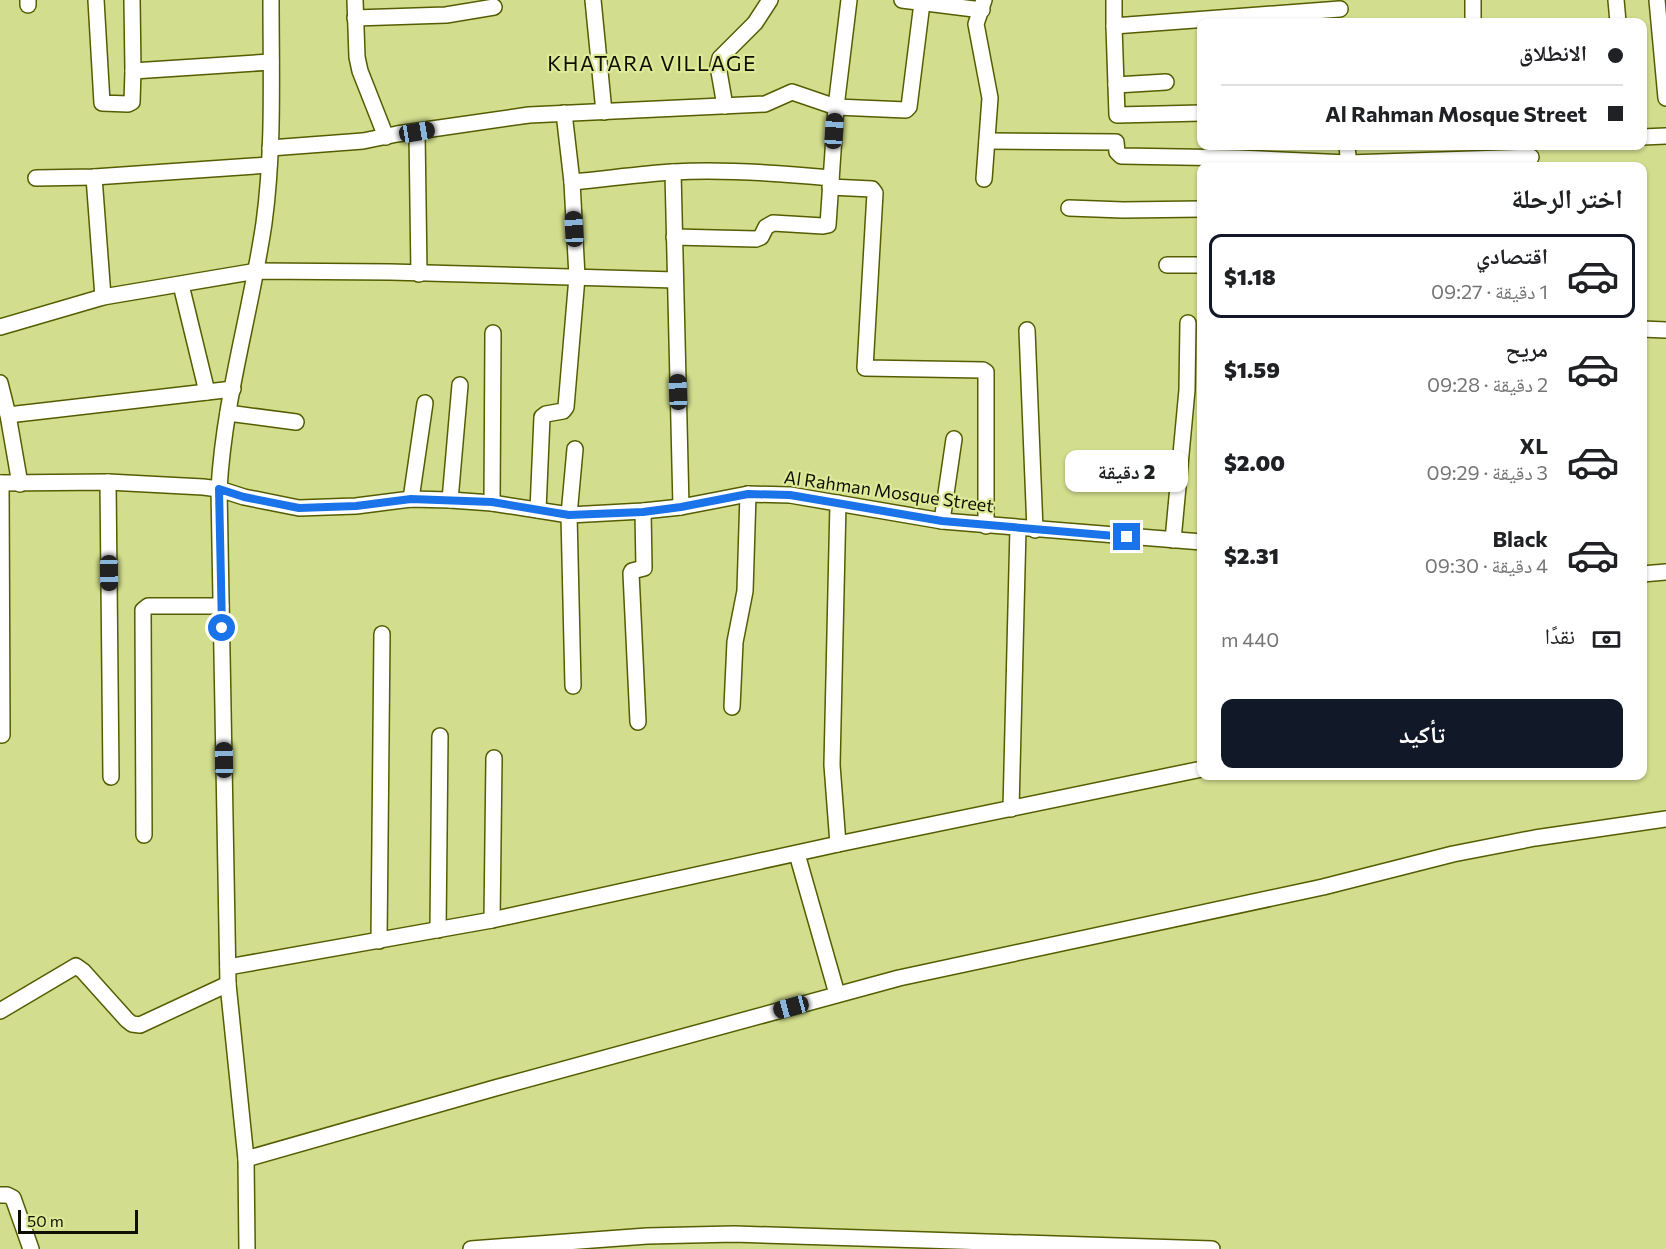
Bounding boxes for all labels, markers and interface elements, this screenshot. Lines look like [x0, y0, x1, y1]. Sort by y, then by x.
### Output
text: الانطلاق [1519, 39, 1587, 66]
district label: KHATARA VILLAGE [547, 50, 757, 75]
text: Al Rahman Mosque Street [1325, 100, 1587, 127]
car [824, 112, 844, 150]
car [398, 120, 436, 144]
text: اختر الرحلة [1511, 181, 1623, 214]
car [564, 211, 584, 247]
text: اقتصادي [1476, 242, 1548, 269]
icon: car [1566, 249, 1620, 303]
text: $1.18 [1224, 263, 1276, 290]
text: 1 دقيقة · 09:27 [1431, 279, 1548, 303]
text: مريح [1505, 335, 1548, 362]
icon: car [1566, 342, 1620, 396]
text: $1.59 [1224, 356, 1280, 383]
text: 2 دقيقة · 09:28 [1427, 372, 1548, 396]
car [668, 374, 688, 410]
text: XL [1520, 432, 1548, 459]
icon: car [1566, 435, 1620, 489]
text: $2.00 [1224, 449, 1285, 476]
callout: 2 دقيقة [1066, 450, 1188, 492]
text: 2 دقيقة [1098, 459, 1155, 483]
text: 3 دقيقة · 09:29 [1427, 460, 1548, 484]
street label: Al Rahman Mosque Street [783, 465, 995, 517]
route end [1113, 523, 1140, 550]
text: Black [1493, 525, 1548, 552]
icon: car [1566, 528, 1620, 582]
text: $2.31 [1224, 542, 1279, 569]
text: 4 دقيقة · 09:30 [1425, 553, 1548, 577]
car [100, 555, 118, 591]
route start [208, 614, 235, 641]
text: نقدًا [1545, 622, 1575, 649]
icon: cash [1590, 623, 1623, 656]
text: 440 m [1221, 627, 1279, 651]
button: تأكيد [1221, 699, 1623, 768]
car [215, 742, 233, 778]
car [771, 994, 811, 1020]
scale bar [18, 1207, 138, 1234]
text: 50 m [27, 1211, 64, 1230]

